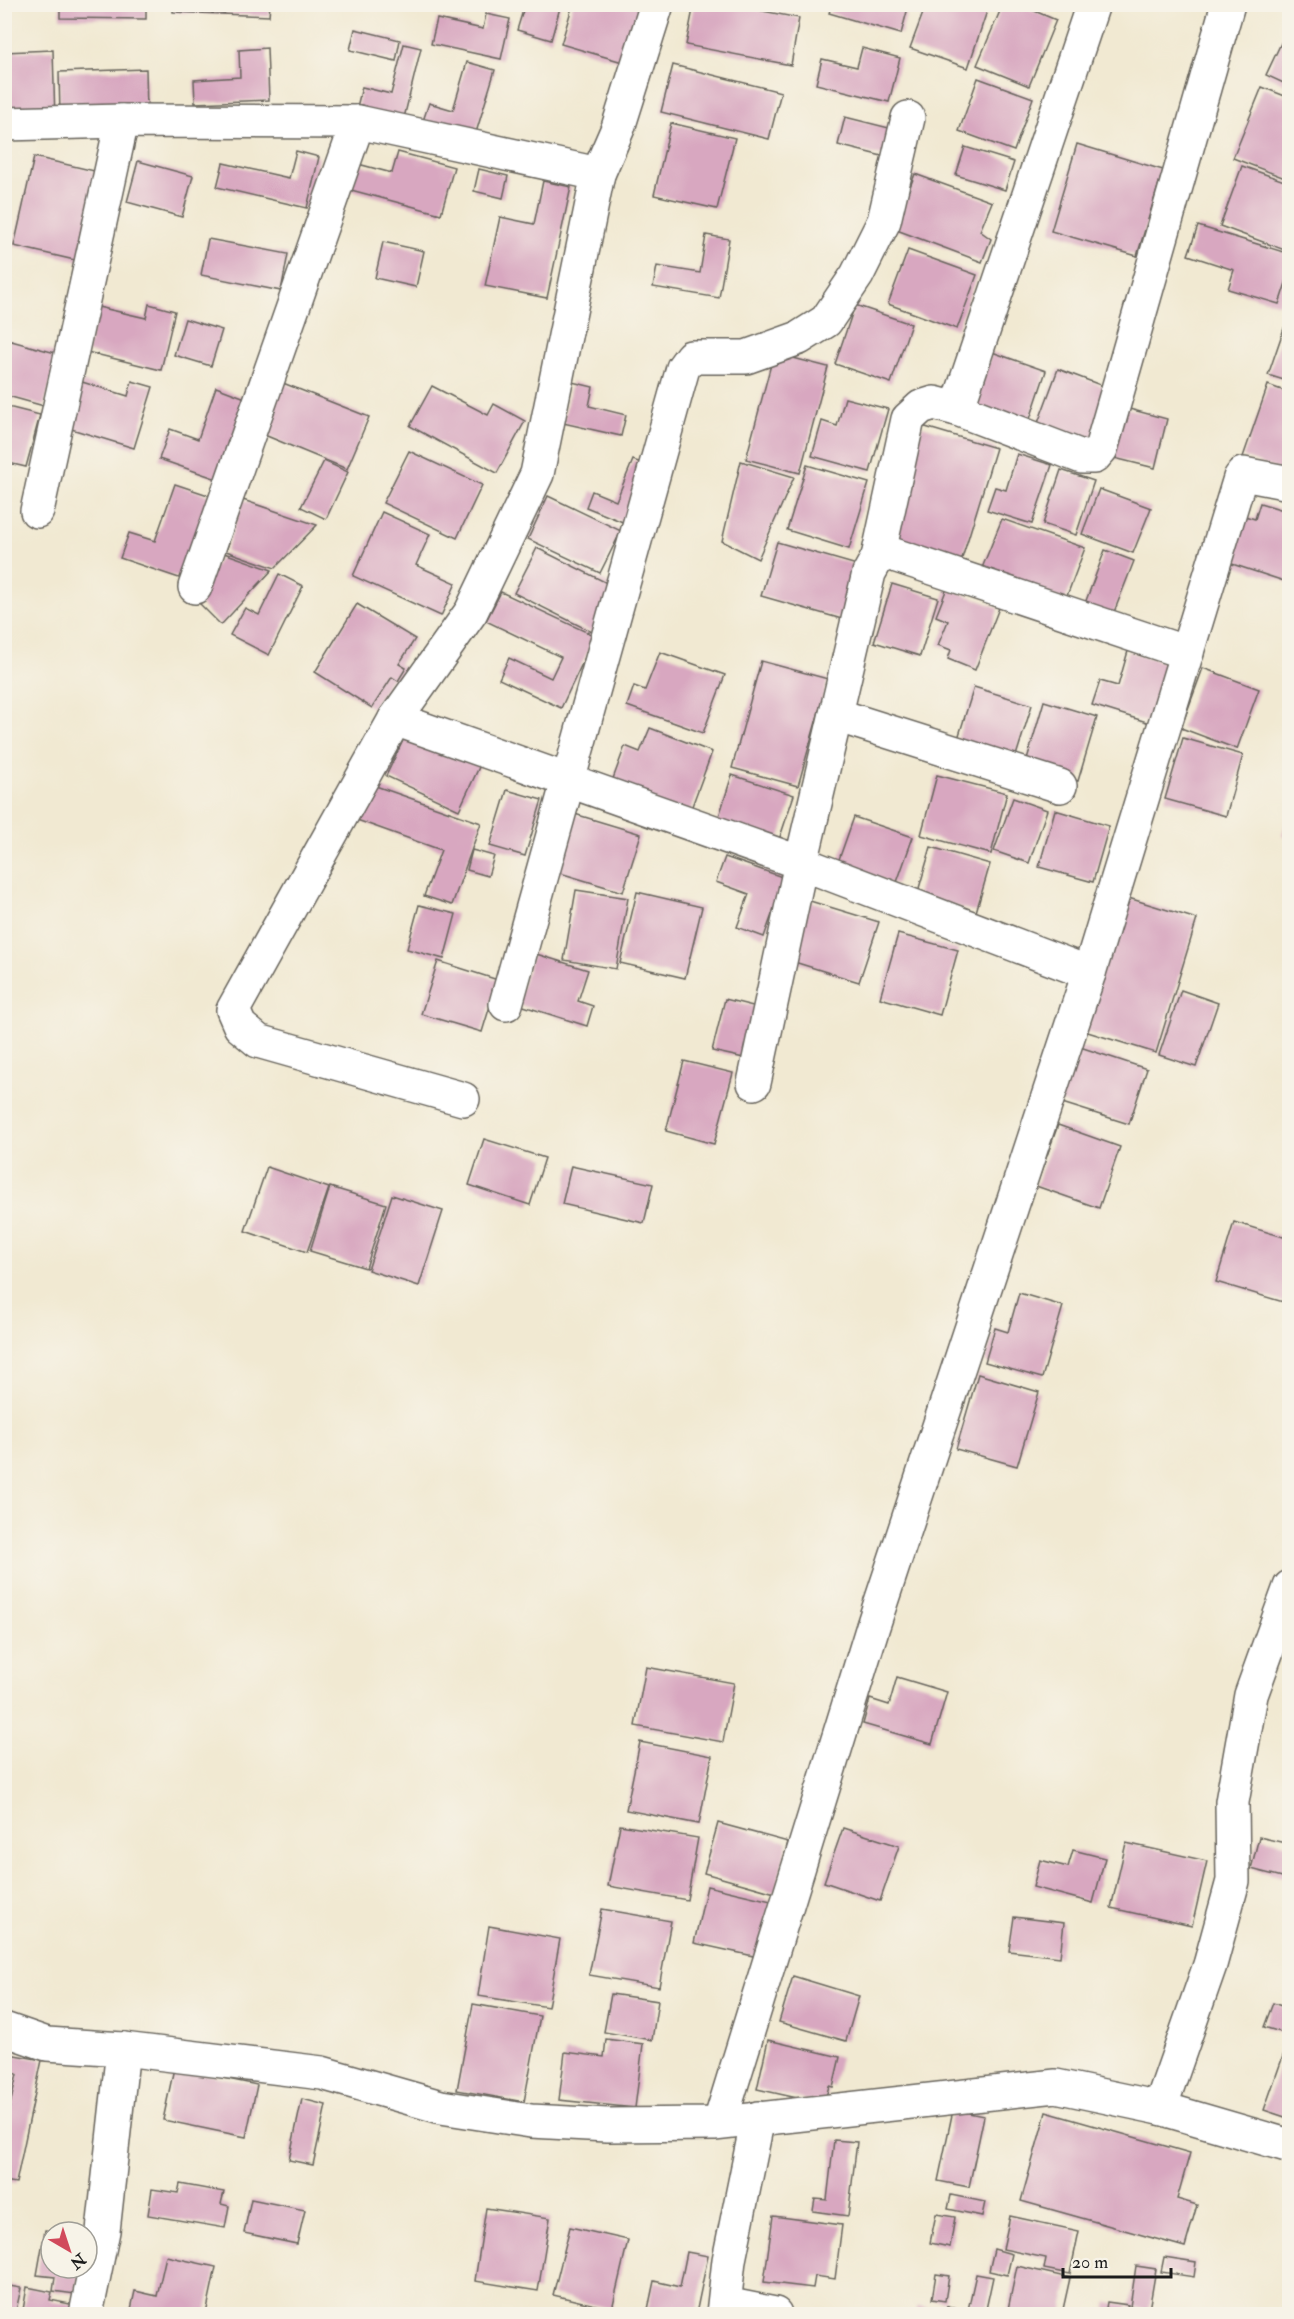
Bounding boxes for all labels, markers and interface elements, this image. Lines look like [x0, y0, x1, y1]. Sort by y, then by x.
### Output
north arrow [39, 2220, 99, 2280]
scale bar [1063, 2241, 1171, 2279]
text: N [65, 2248, 90, 2274]
text: 20 m [1072, 2251, 1108, 2274]

